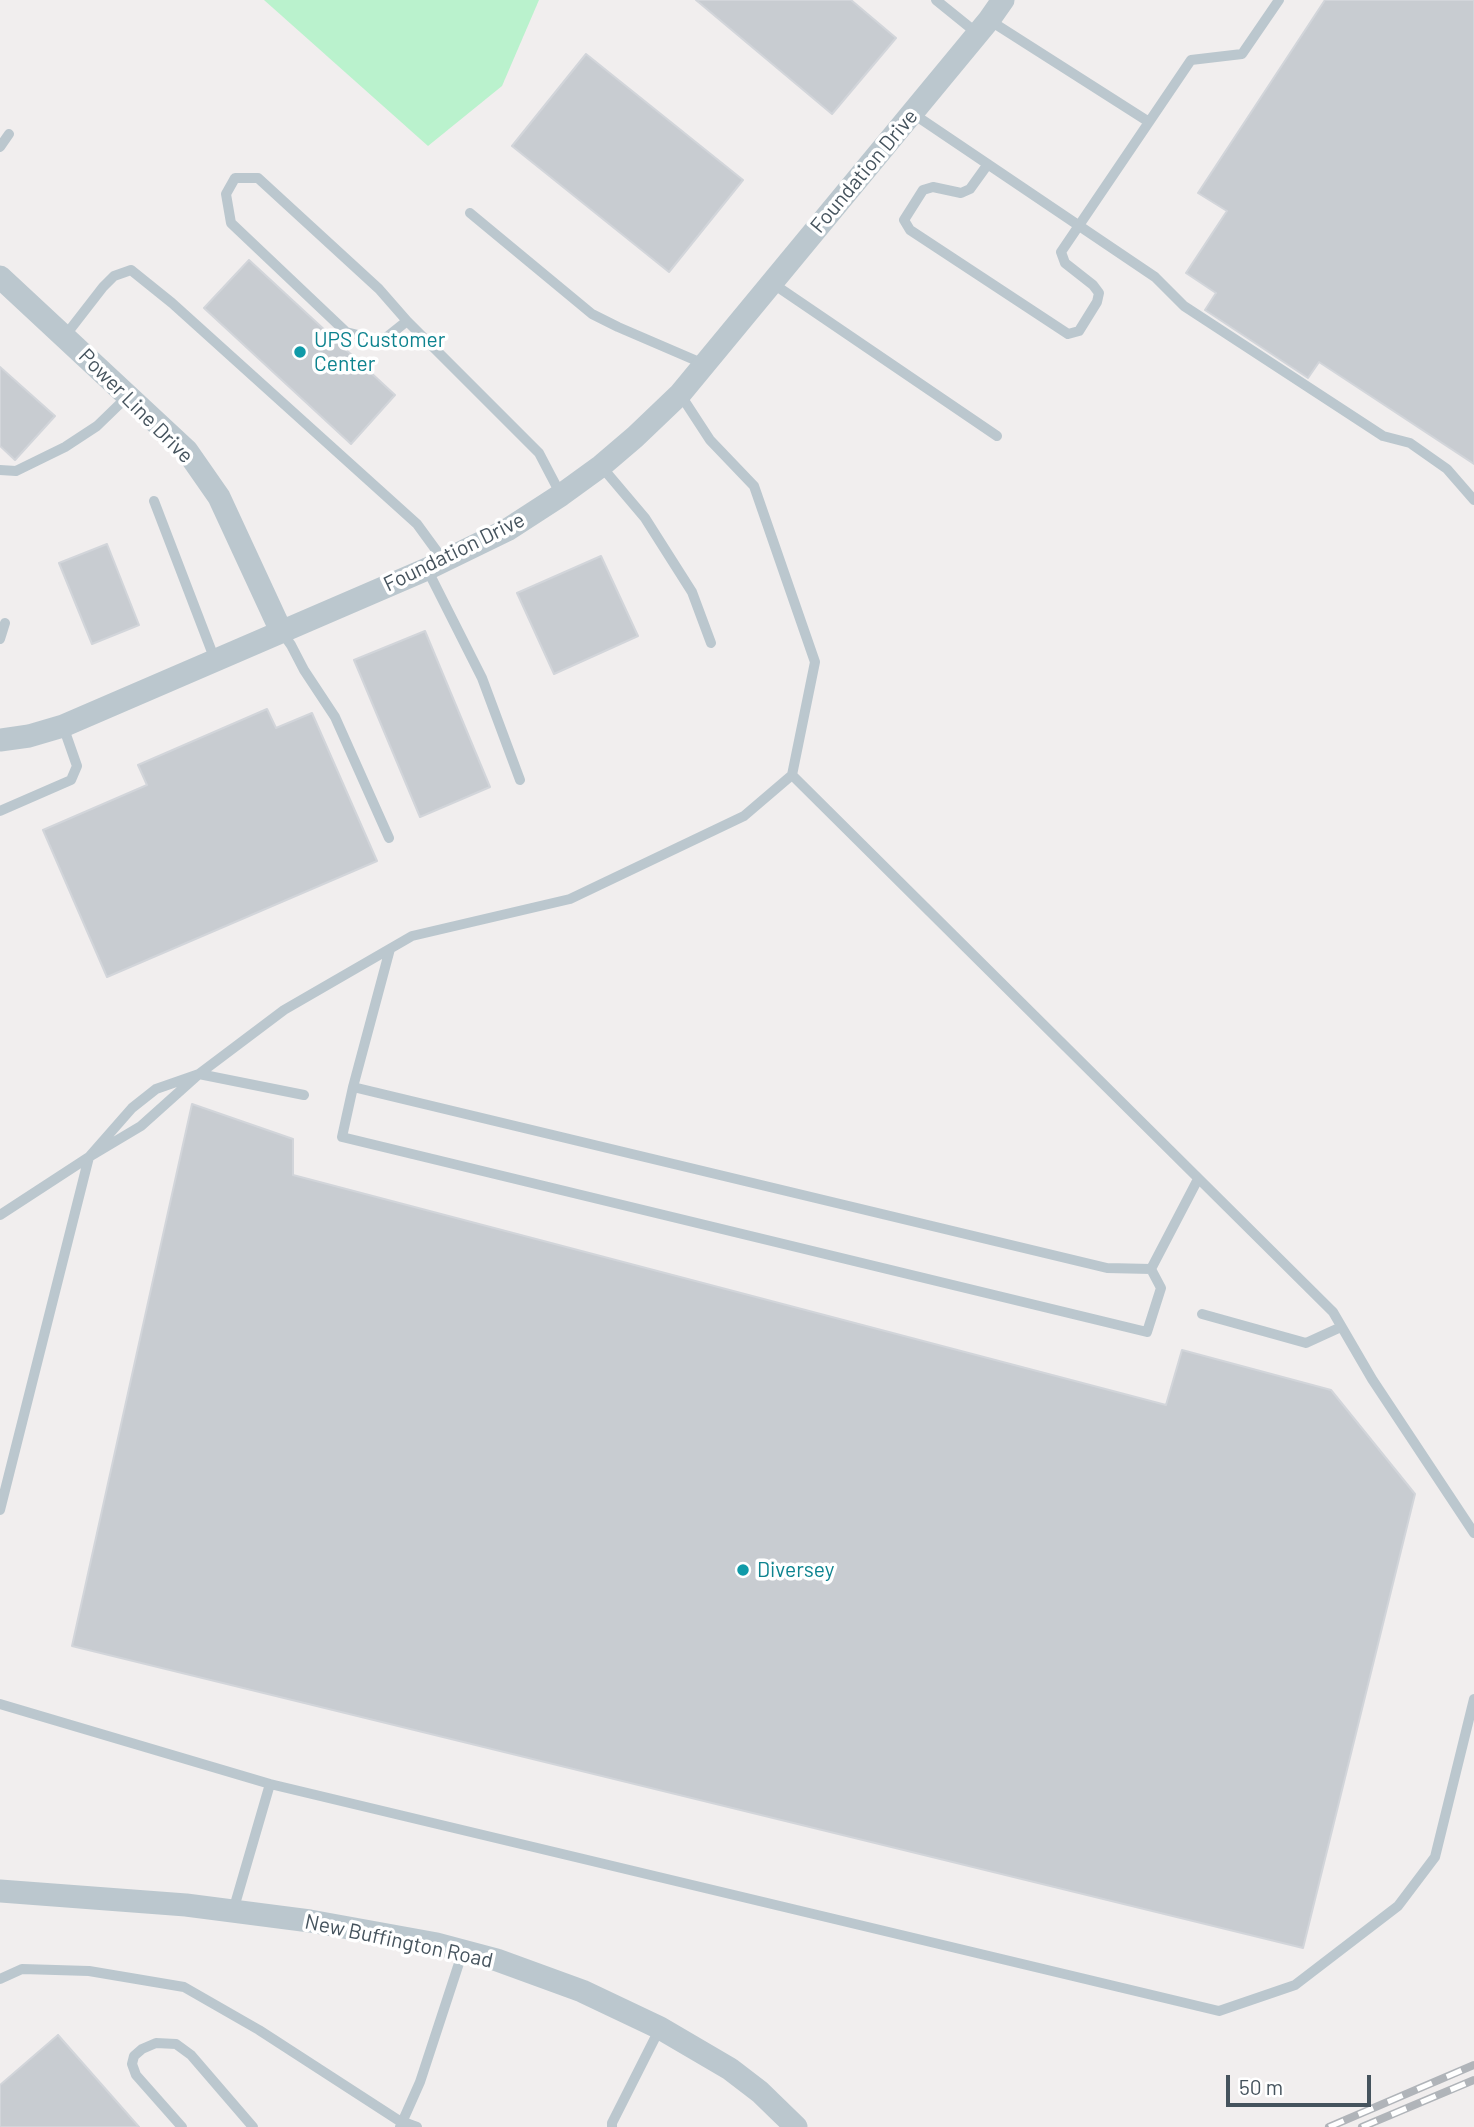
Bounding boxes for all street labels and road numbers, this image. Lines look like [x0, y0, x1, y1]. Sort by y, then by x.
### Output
street label: Foundation Drive [805, 104, 923, 238]
street label: Power Line Drive [74, 344, 198, 468]
street label: Foundation Drive [379, 507, 529, 597]
street label: New Buffington Road [303, 1909, 495, 1973]

